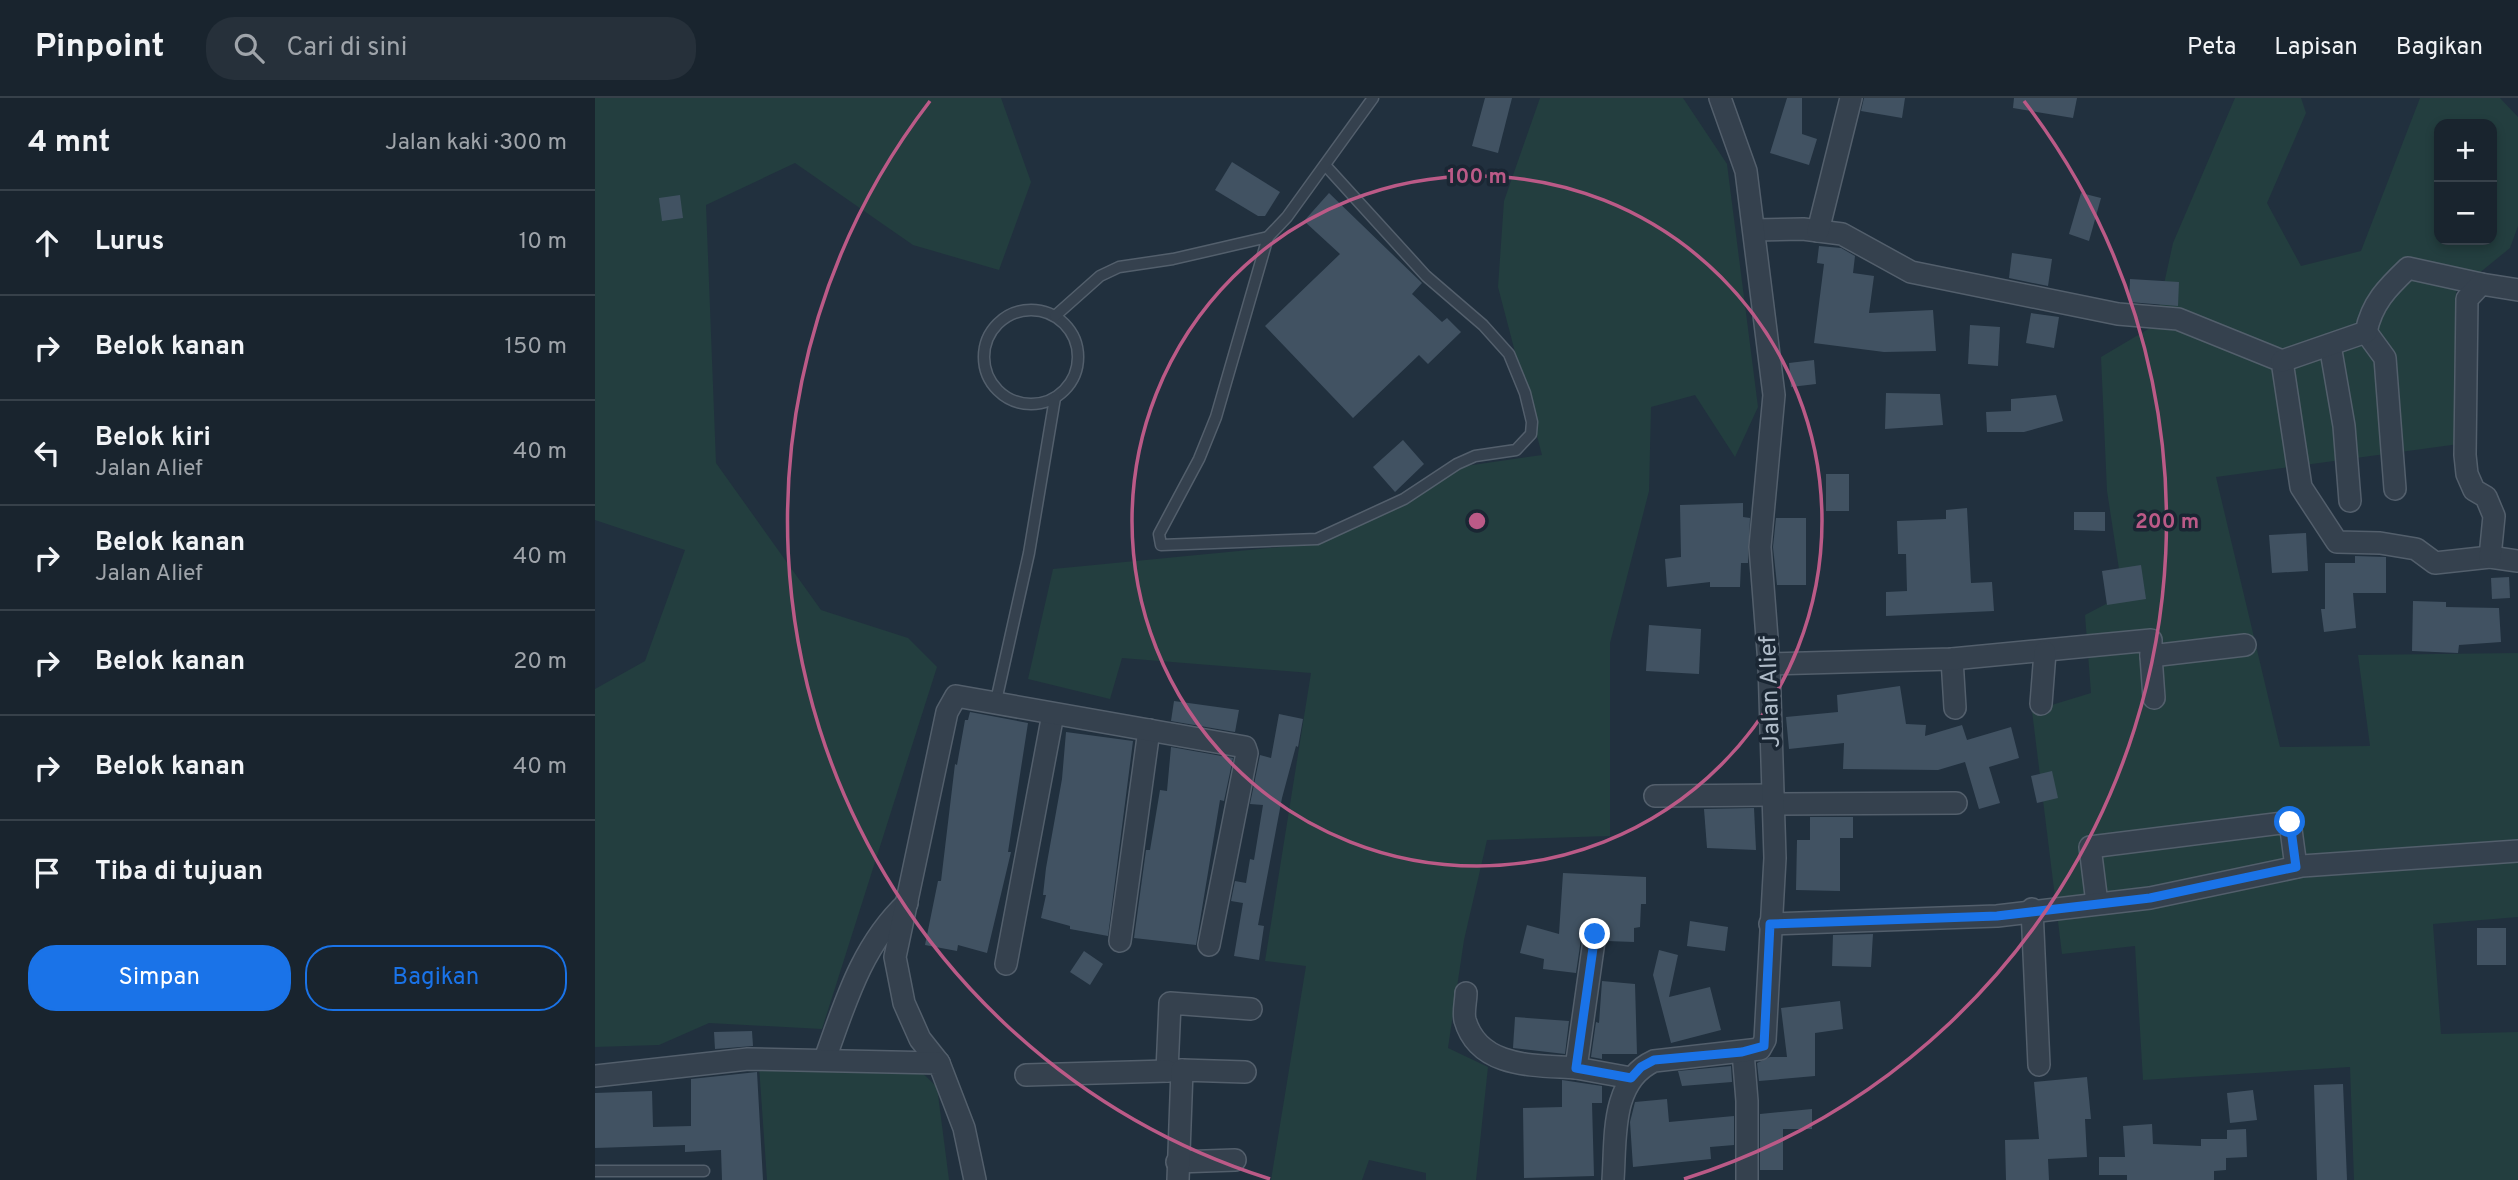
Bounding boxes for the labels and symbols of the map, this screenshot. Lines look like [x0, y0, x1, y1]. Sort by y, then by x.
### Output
text: 100 m [1447, 164, 1507, 191]
centre of rings [1465, 509, 1489, 533]
text: 200 m [2135, 509, 2199, 536]
street label: Jalan Alief [1754, 635, 1788, 749]
route start [2274, 806, 2305, 837]
route end [1579, 918, 1610, 949]

